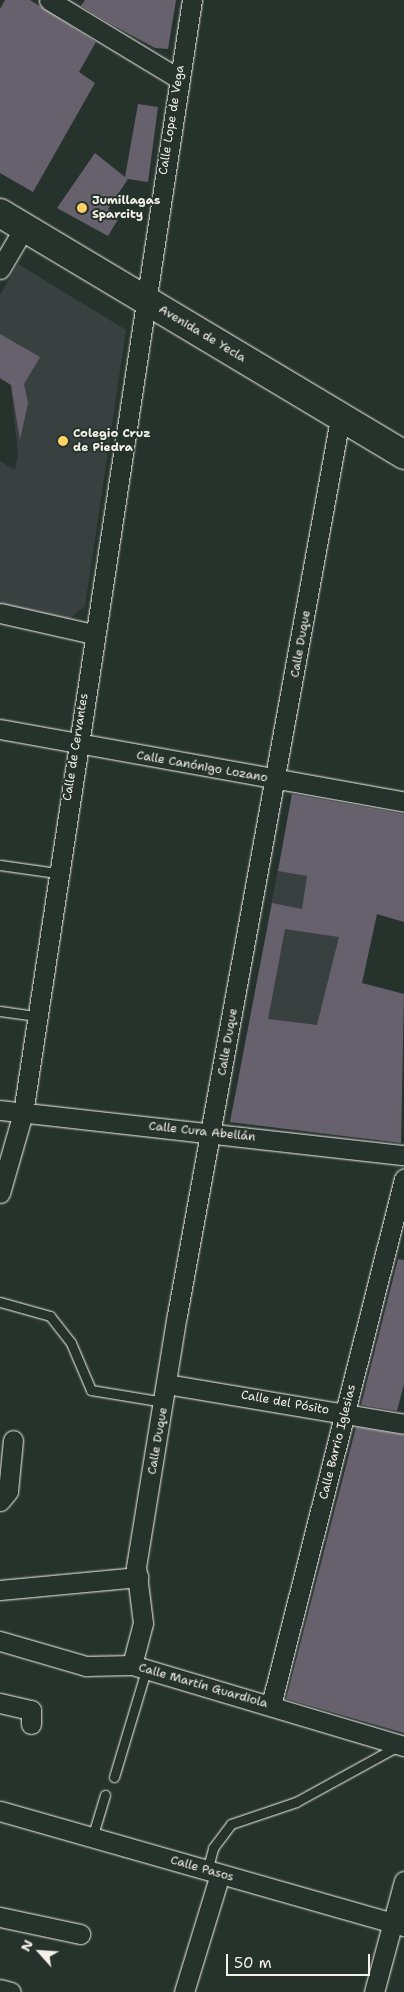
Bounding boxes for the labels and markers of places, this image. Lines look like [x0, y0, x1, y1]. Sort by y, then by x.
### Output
place label: Jumillagas Sparcity [92, 194, 160, 222]
marker: Jumillagas Sparcity [76, 202, 88, 214]
place label: Colegio Cruz de Piedra [73, 427, 151, 455]
marker: Colegio Cruz de Piedra [57, 435, 69, 447]

